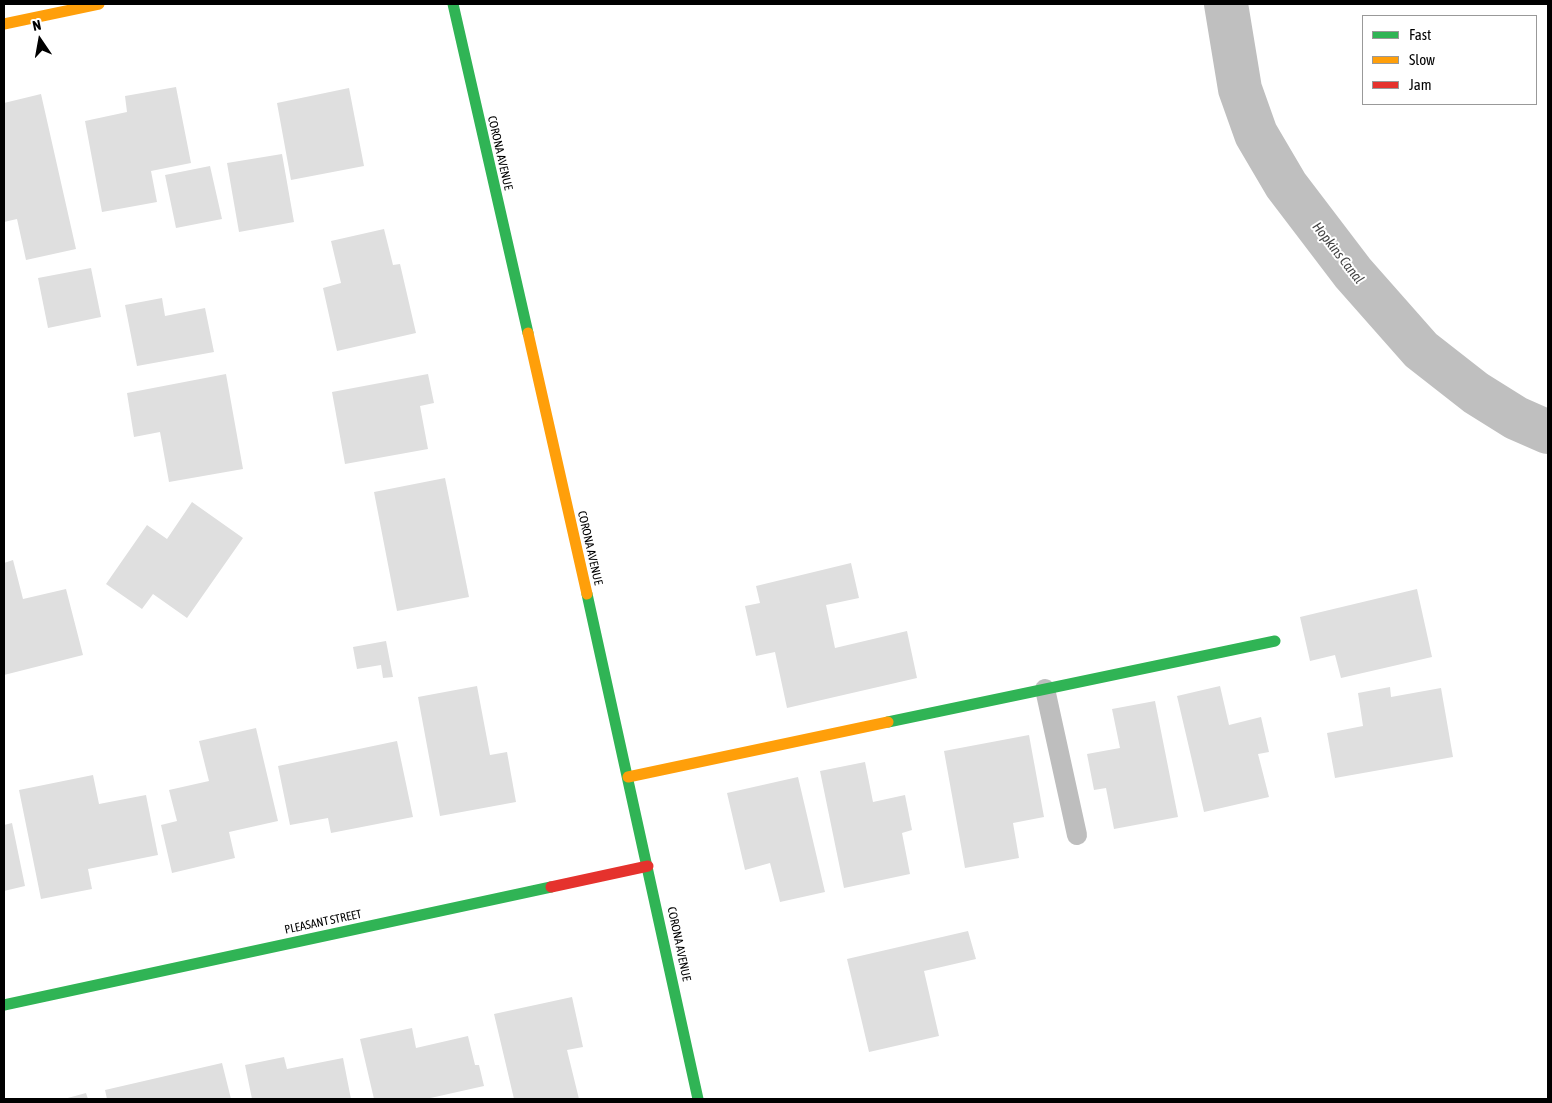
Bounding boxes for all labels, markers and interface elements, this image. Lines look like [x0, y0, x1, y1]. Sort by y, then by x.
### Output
north arrow [15, 15, 65, 65]
legend [1362, 15, 1537, 105]
text: N [31, 17, 43, 34]
text: Fast [1409, 26, 1431, 43]
text: Slow [1409, 51, 1435, 68]
text: Jam [1409, 76, 1432, 93]
street label: CORONA AVENUE [484, 115, 516, 191]
water label: Hopkins Canal [1309, 219, 1367, 287]
street label: CORONA AVENUE [574, 510, 606, 586]
street label: CORONA AVENUE [664, 906, 694, 982]
street label: PLEASANT STREET [283, 907, 363, 937]

